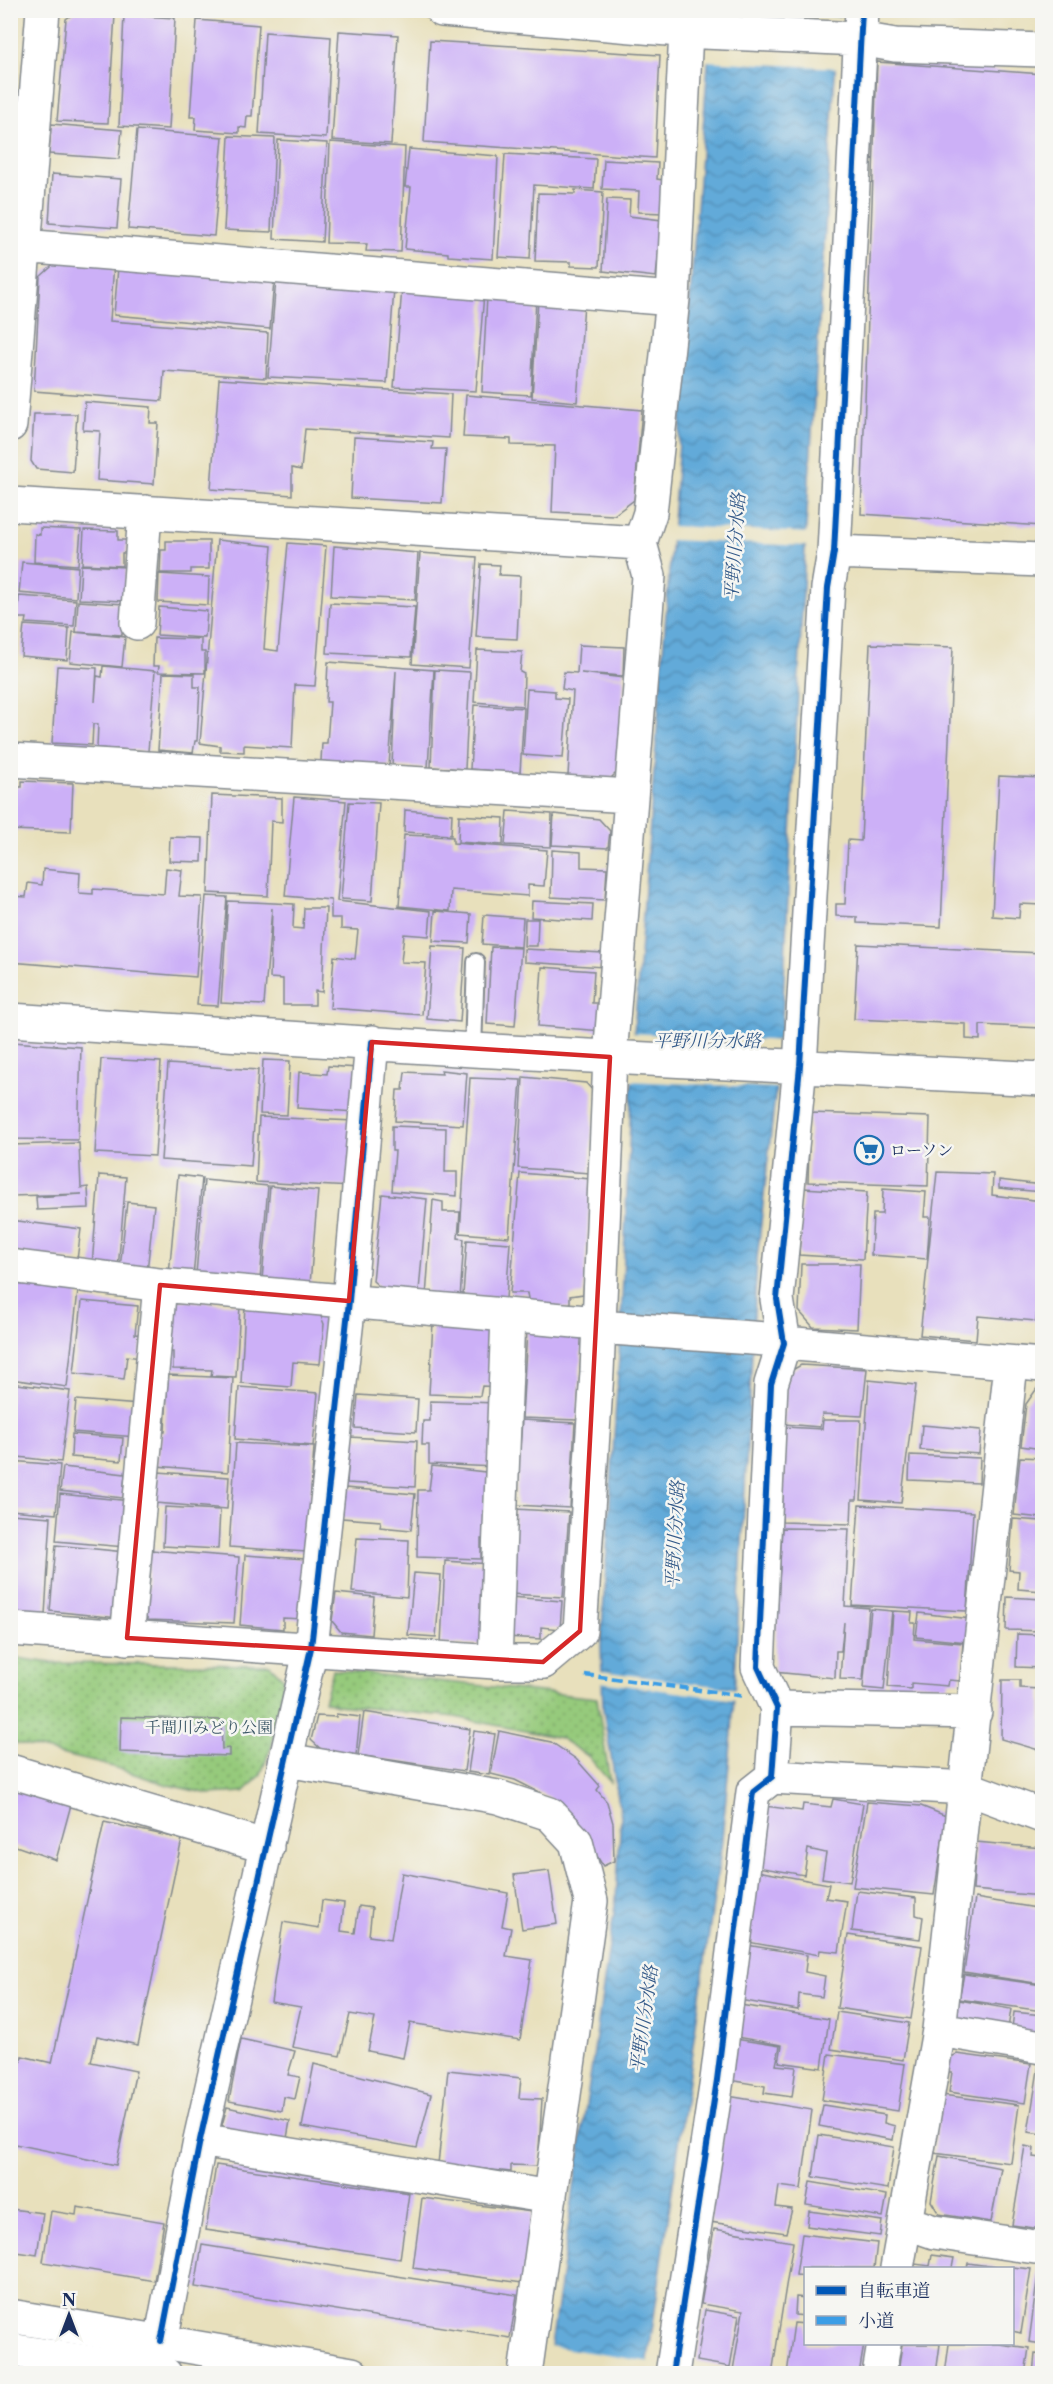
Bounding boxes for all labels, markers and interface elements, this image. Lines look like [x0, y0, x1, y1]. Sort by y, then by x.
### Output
water label: 平野川分水路 [720, 490, 750, 602]
water label: 平野川分水路 [653, 1030, 763, 1052]
supermarket icon: ローソン [853, 1134, 885, 1166]
place label: ローソン [890, 1140, 953, 1160]
water label: 平野川分水路 [661, 1479, 689, 1590]
park label: 千間川みどり公園 [145, 1717, 273, 1737]
water label: 平野川分水路 [626, 1962, 663, 2074]
legend [804, 2267, 1014, 2345]
text: 自転車道 [858, 2280, 930, 2302]
north arrow [39, 2285, 99, 2345]
text: N [62, 2290, 76, 2310]
text: 小道 [858, 2310, 894, 2332]

